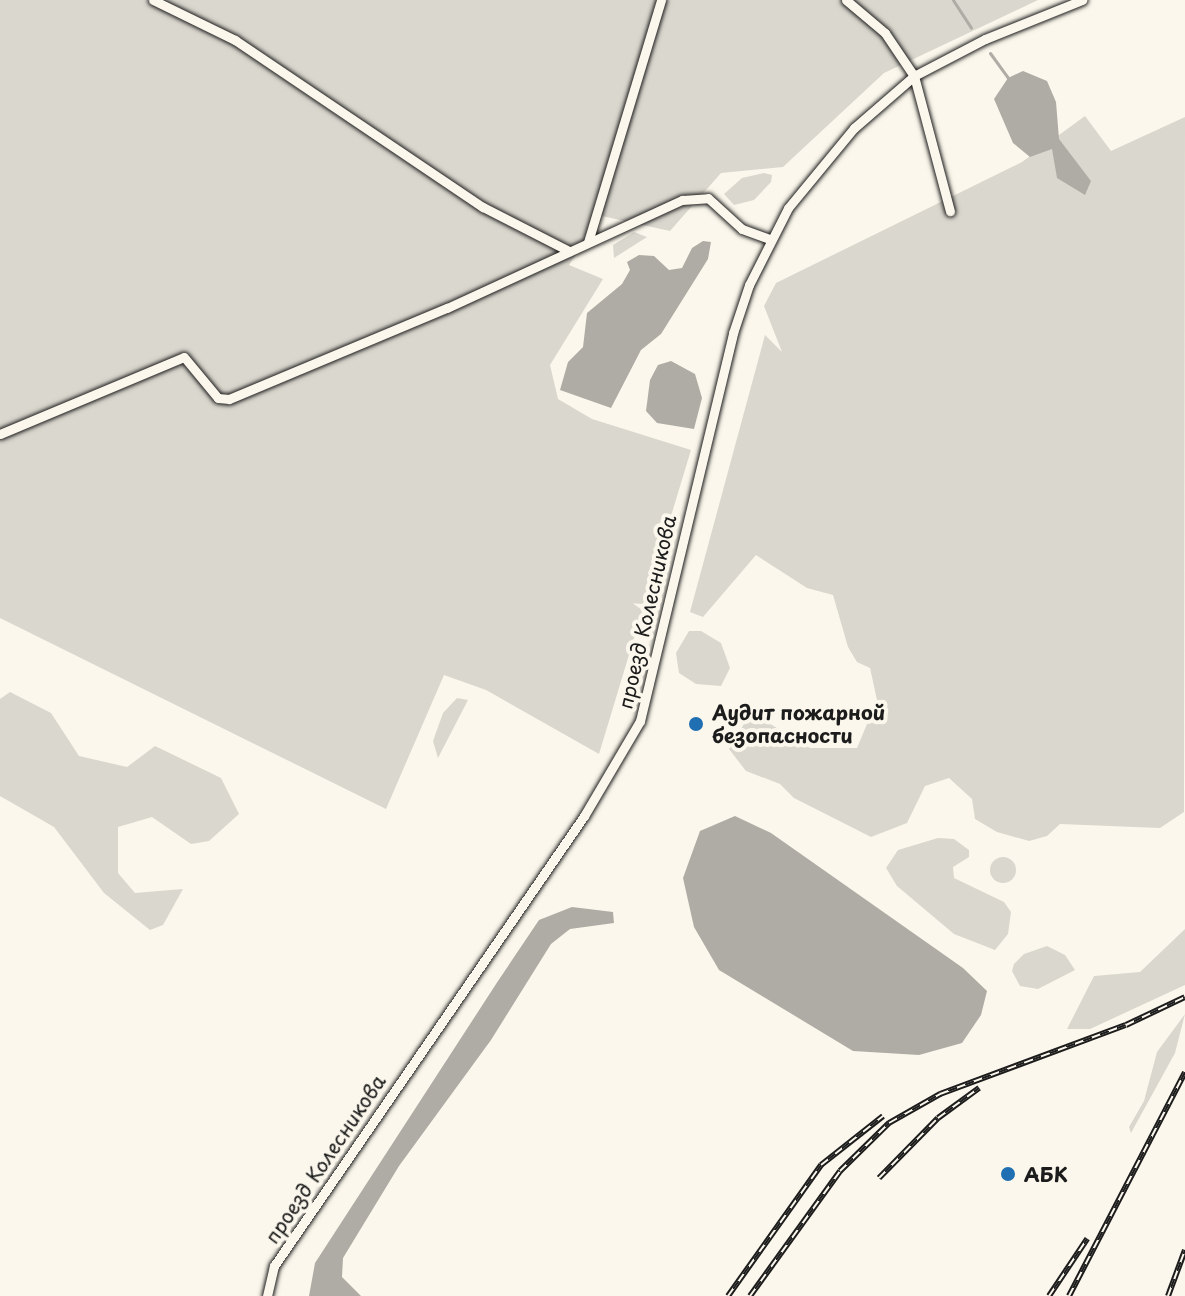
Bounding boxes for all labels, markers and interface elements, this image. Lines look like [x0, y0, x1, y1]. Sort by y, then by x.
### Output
street label: проезд Колесникова [613, 513, 681, 711]
place label: Аудит пожарной безопасности [712, 700, 886, 747]
marker: Аудит пожарной безопасности [687, 715, 705, 733]
street label: проезд Колесникова [260, 1070, 390, 1248]
place label: АБК [1024, 1162, 1068, 1186]
marker: АБК [999, 1165, 1017, 1183]

